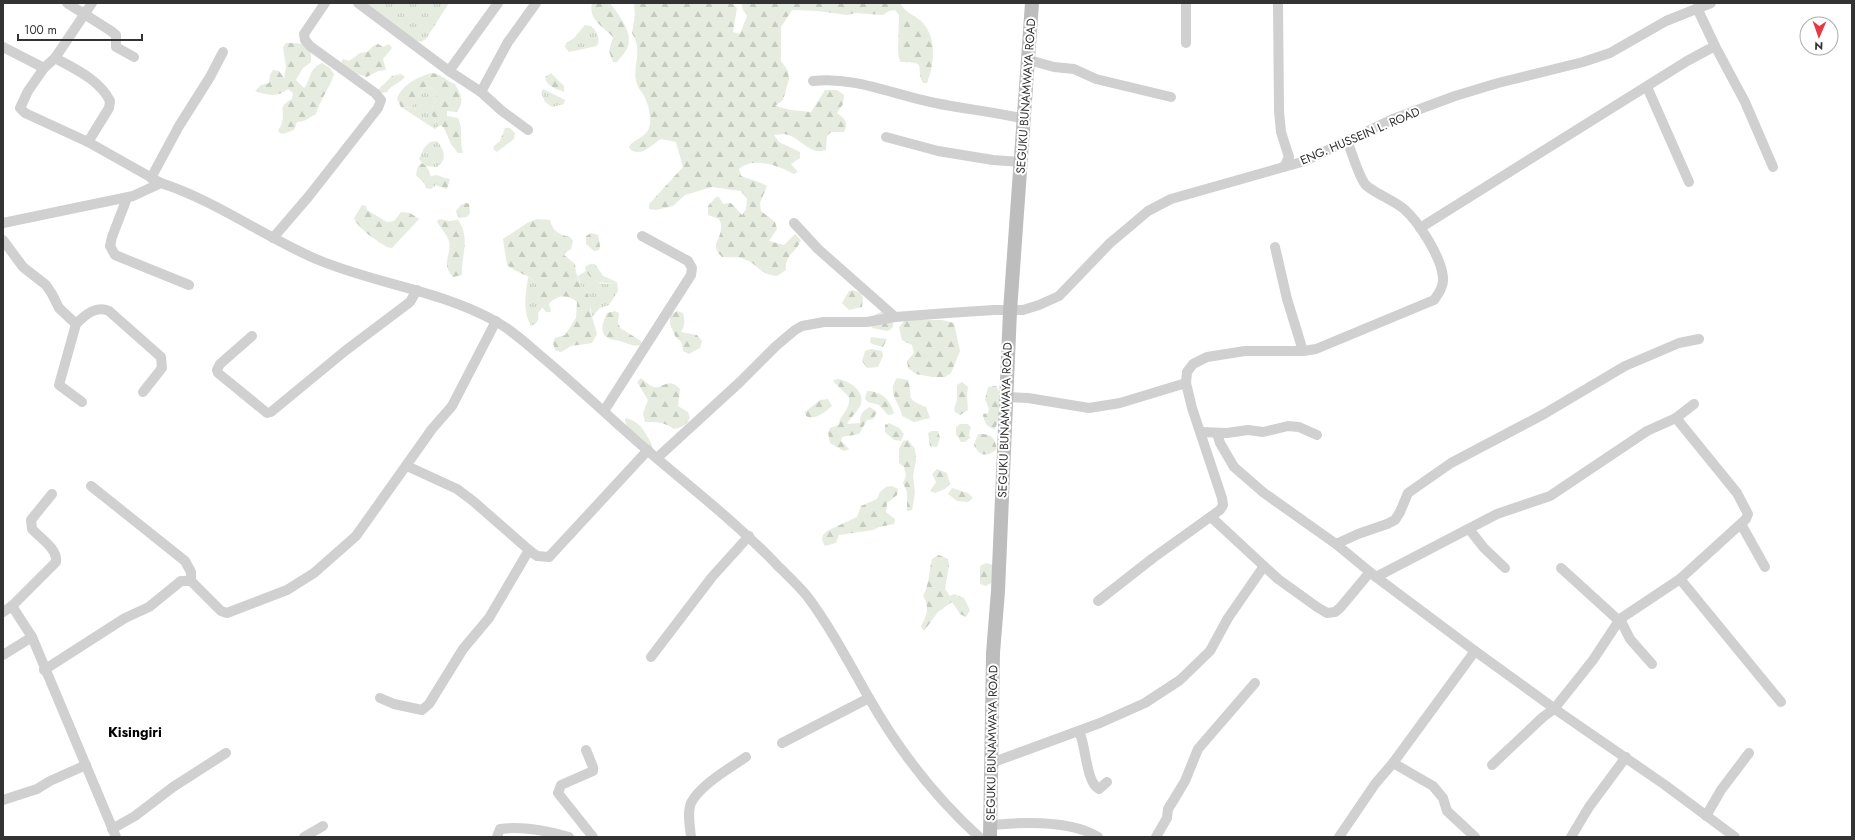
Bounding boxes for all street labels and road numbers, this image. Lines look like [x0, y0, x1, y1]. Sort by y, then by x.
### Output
street label: SEGUKU BUNAMWAYA ROAD [1012, 18, 1040, 174]
street label: ENG. HUSSEIN L. ROAD [1297, 103, 1423, 169]
street label: SEGUKU BUNAMWAYA ROAD [993, 342, 1017, 498]
street label: SEGUKU BUNAMWAYA ROAD [982, 665, 1002, 821]

